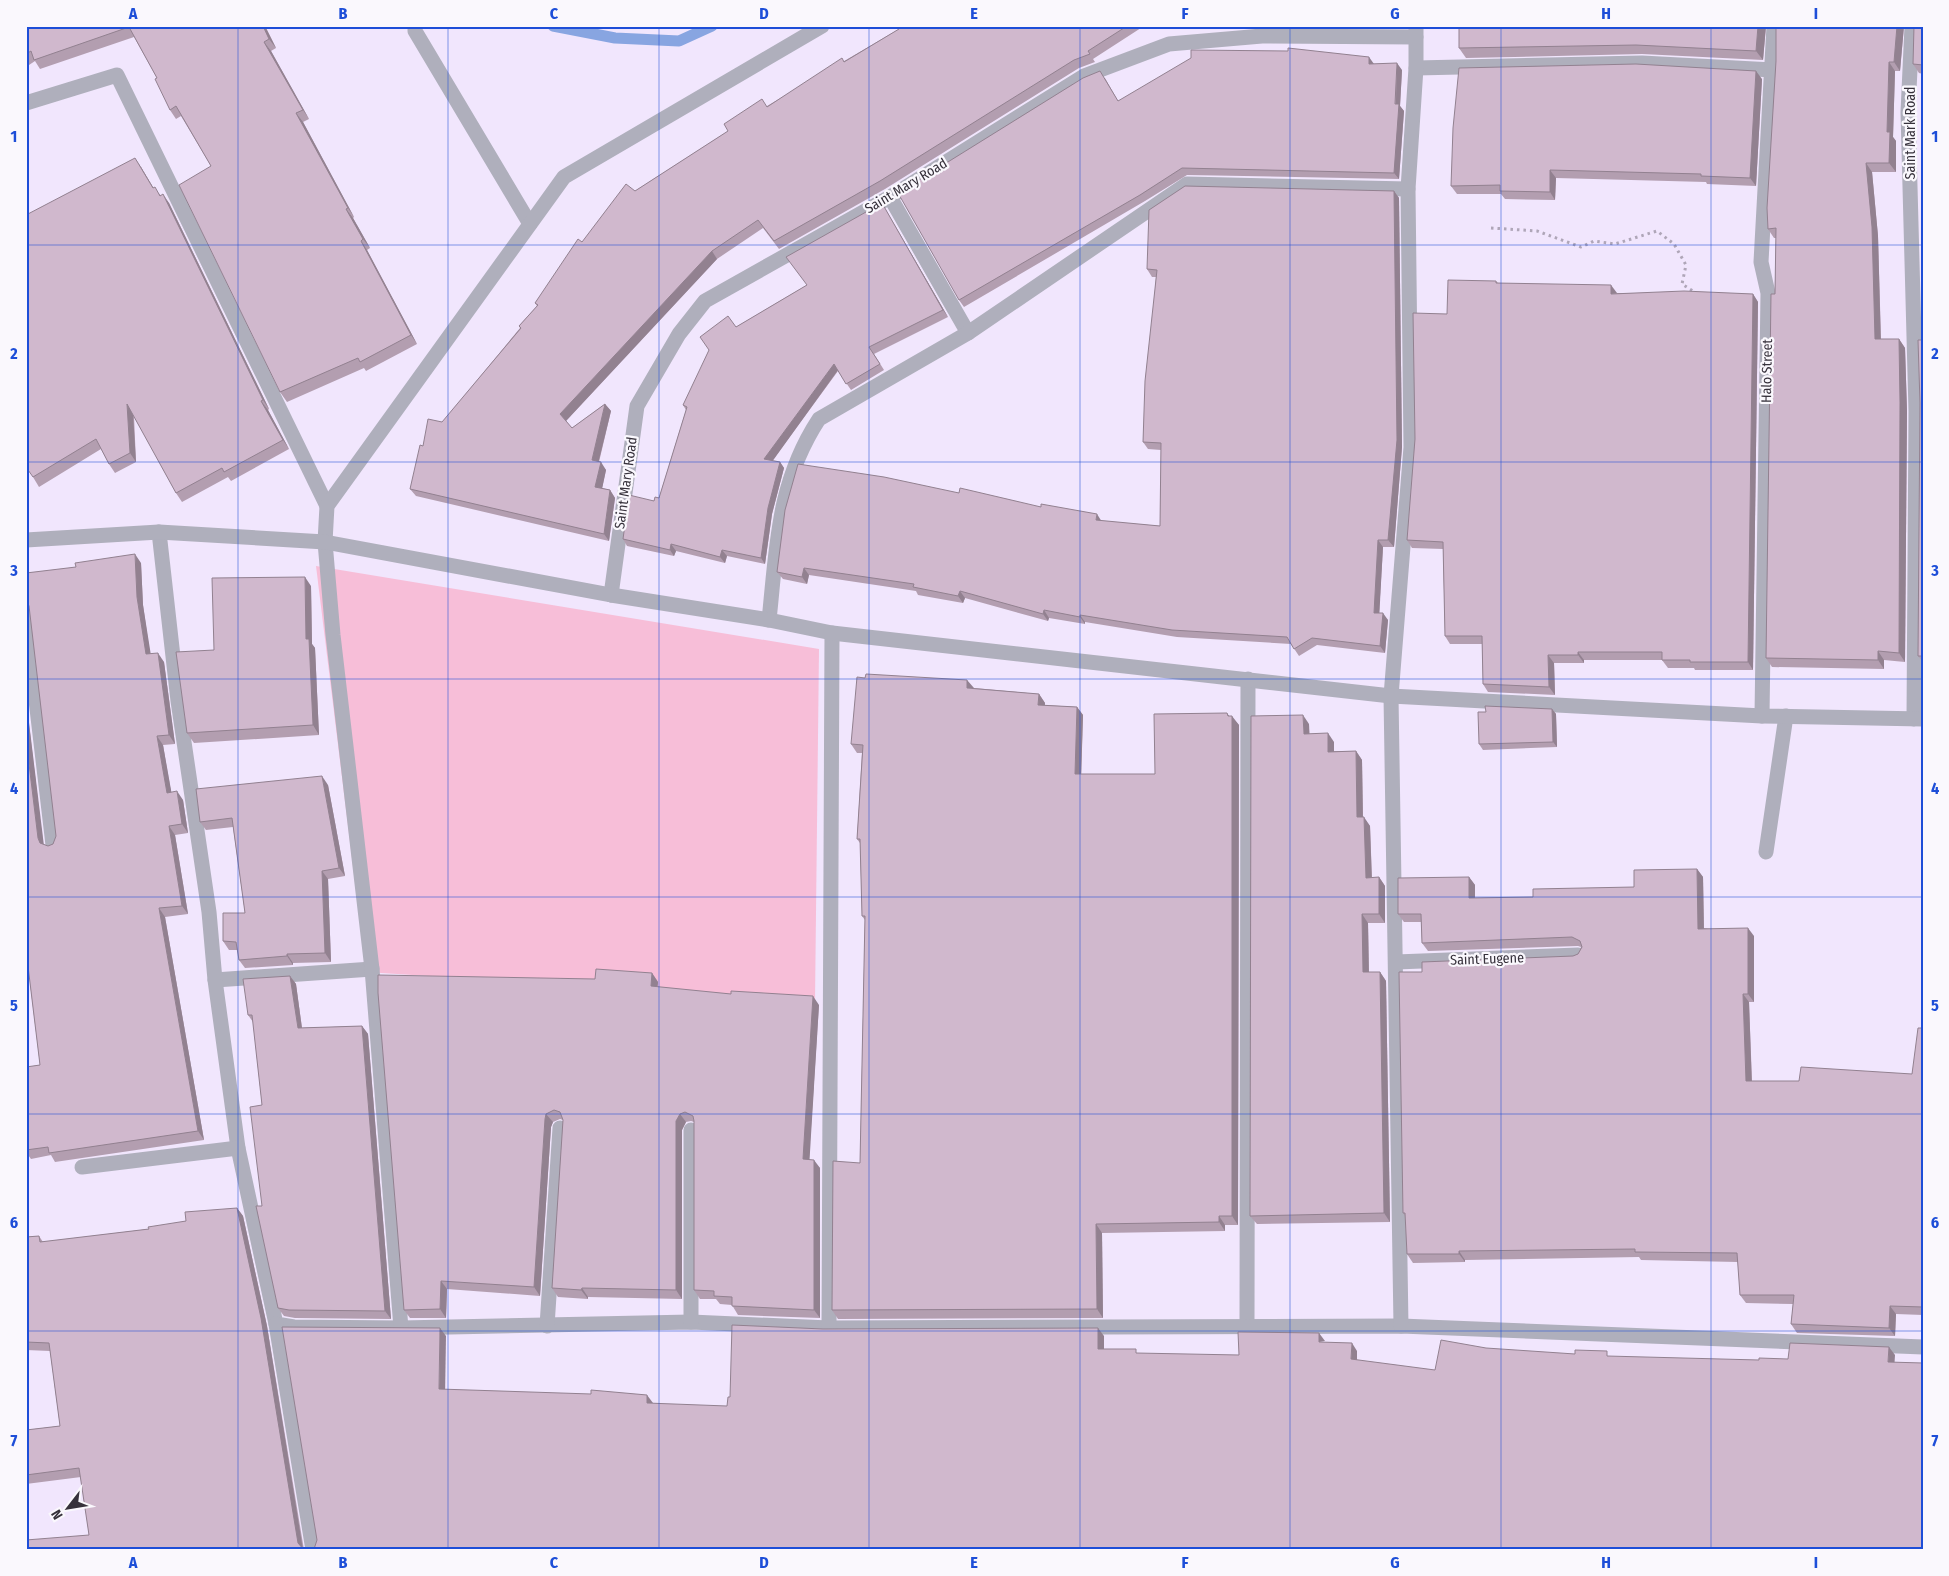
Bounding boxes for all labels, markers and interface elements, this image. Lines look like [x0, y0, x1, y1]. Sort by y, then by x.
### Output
text: A [128, 4, 138, 23]
text: B [339, 4, 348, 23]
text: C [550, 4, 559, 23]
text: D [759, 4, 769, 23]
text: E [970, 4, 978, 23]
text: F [1181, 4, 1189, 23]
text: G [1390, 4, 1400, 23]
text: H [1601, 4, 1611, 23]
text: I [1814, 4, 1818, 23]
street label: Saint Mark Road [1902, 86, 1919, 180]
text: 1 [11, 127, 17, 146]
text: 1 [1932, 127, 1938, 146]
street label: Saint Mary Road [862, 155, 950, 217]
street label: Halo Street [1758, 338, 1776, 403]
text: 2 [9, 344, 18, 363]
text: 2 [1930, 344, 1939, 363]
street label: Saint Mary Road [611, 436, 641, 530]
text: 3 [9, 561, 18, 580]
text: 3 [1930, 561, 1939, 580]
text: 4 [10, 779, 18, 798]
text: 4 [1931, 779, 1939, 798]
street label: Saint Eugene [1450, 949, 1524, 969]
text: 5 [10, 996, 18, 1015]
text: 5 [1931, 996, 1939, 1015]
text: 6 [10, 1213, 18, 1232]
text: 6 [1931, 1213, 1939, 1232]
text: 7 [11, 1431, 18, 1450]
text: 7 [1932, 1431, 1939, 1450]
north arrow [42, 1484, 92, 1534]
text: N [48, 1506, 67, 1522]
text: A [128, 1553, 138, 1572]
text: B [339, 1553, 348, 1572]
text: C [550, 1553, 559, 1572]
text: D [759, 1553, 769, 1572]
text: E [970, 1553, 978, 1572]
text: F [1181, 1553, 1189, 1572]
text: G [1390, 1553, 1400, 1572]
text: H [1601, 1553, 1611, 1572]
text: I [1814, 1553, 1818, 1572]

